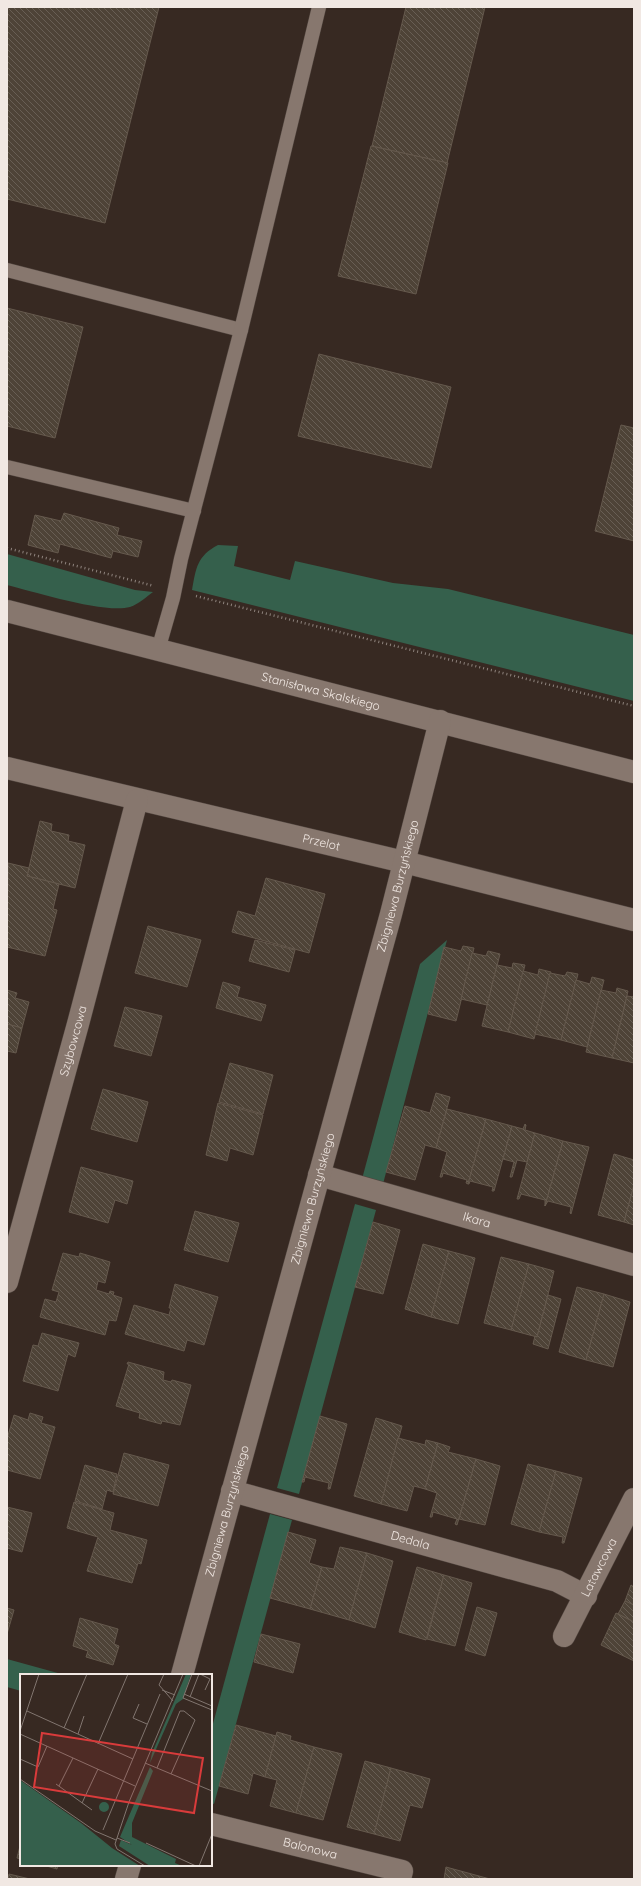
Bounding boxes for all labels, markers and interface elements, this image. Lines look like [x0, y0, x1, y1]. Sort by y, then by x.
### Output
street label: Stanisława Skalskiego [260, 669, 382, 714]
street label: Zbigniewa Burzyńskiego [373, 818, 422, 953]
street label: Przelot [301, 830, 342, 854]
street label: Szybowcowa [56, 1004, 90, 1078]
street label: Zbigniewa Burzyńskiego [287, 1131, 338, 1266]
street label: Ikara [461, 1208, 493, 1231]
street label: Zbigniewa Burzyńskiego [201, 1444, 252, 1578]
street label: Dedala [389, 1527, 432, 1552]
street label: Latawcowa [577, 1535, 620, 1599]
inset map [20, 1674, 212, 1866]
street label: Balonowa [281, 1834, 339, 1862]

